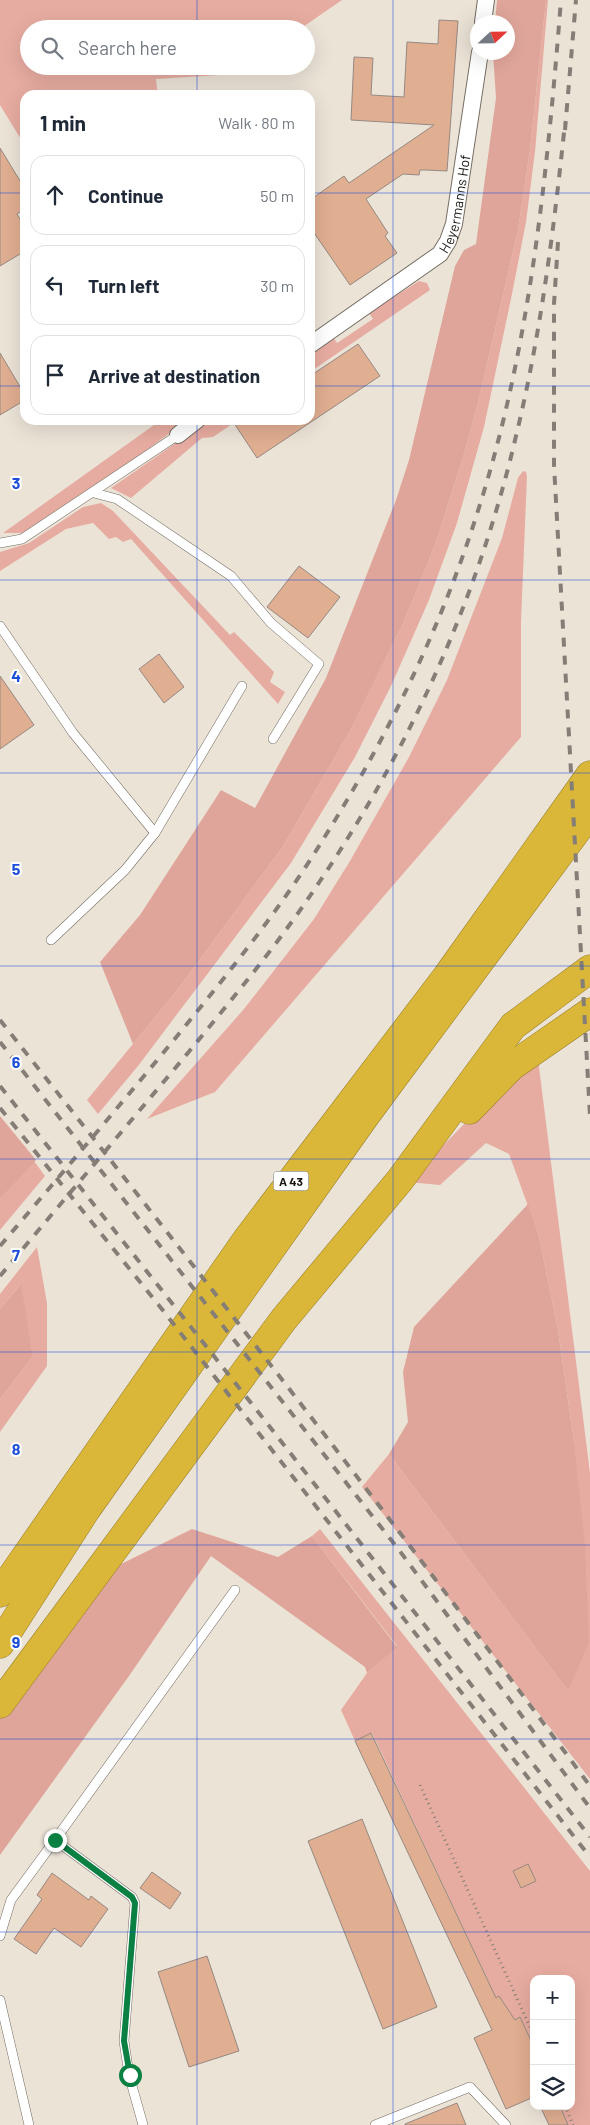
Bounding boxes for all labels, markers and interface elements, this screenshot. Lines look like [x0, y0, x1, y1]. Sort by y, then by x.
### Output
north arrow [470, 15, 515, 60]
search box [20, 20, 315, 75]
icon: search [38, 34, 66, 62]
text: Search here [78, 36, 177, 59]
text: 1 min [40, 110, 86, 135]
text: Walk · 80 m [218, 113, 295, 132]
street label: Heyermanns Hof [434, 153, 473, 256]
icon: ahead [41, 181, 69, 209]
text: Continue [88, 184, 164, 207]
text: 50 m [260, 186, 294, 205]
icon: left [41, 271, 69, 299]
text: Turn left [88, 274, 159, 297]
text: 30 m [260, 276, 294, 295]
icon: arrive [41, 361, 69, 389]
text: Arrive at destination [88, 364, 260, 387]
text: 3 [12, 473, 20, 492]
text: 4 [11, 666, 21, 685]
text: 5 [12, 859, 21, 878]
text: 6 [12, 1052, 21, 1071]
road number: A 43 [274, 1172, 308, 1190]
text: 7 [12, 1245, 20, 1264]
text: 8 [12, 1439, 21, 1458]
text: 9 [12, 1632, 20, 1651]
route end [44, 1829, 67, 1852]
map controls [530, 1975, 575, 2110]
button: + [530, 1975, 575, 2020]
button: − [530, 2020, 575, 2065]
route start [119, 2064, 142, 2087]
button: layers [530, 2065, 575, 2110]

